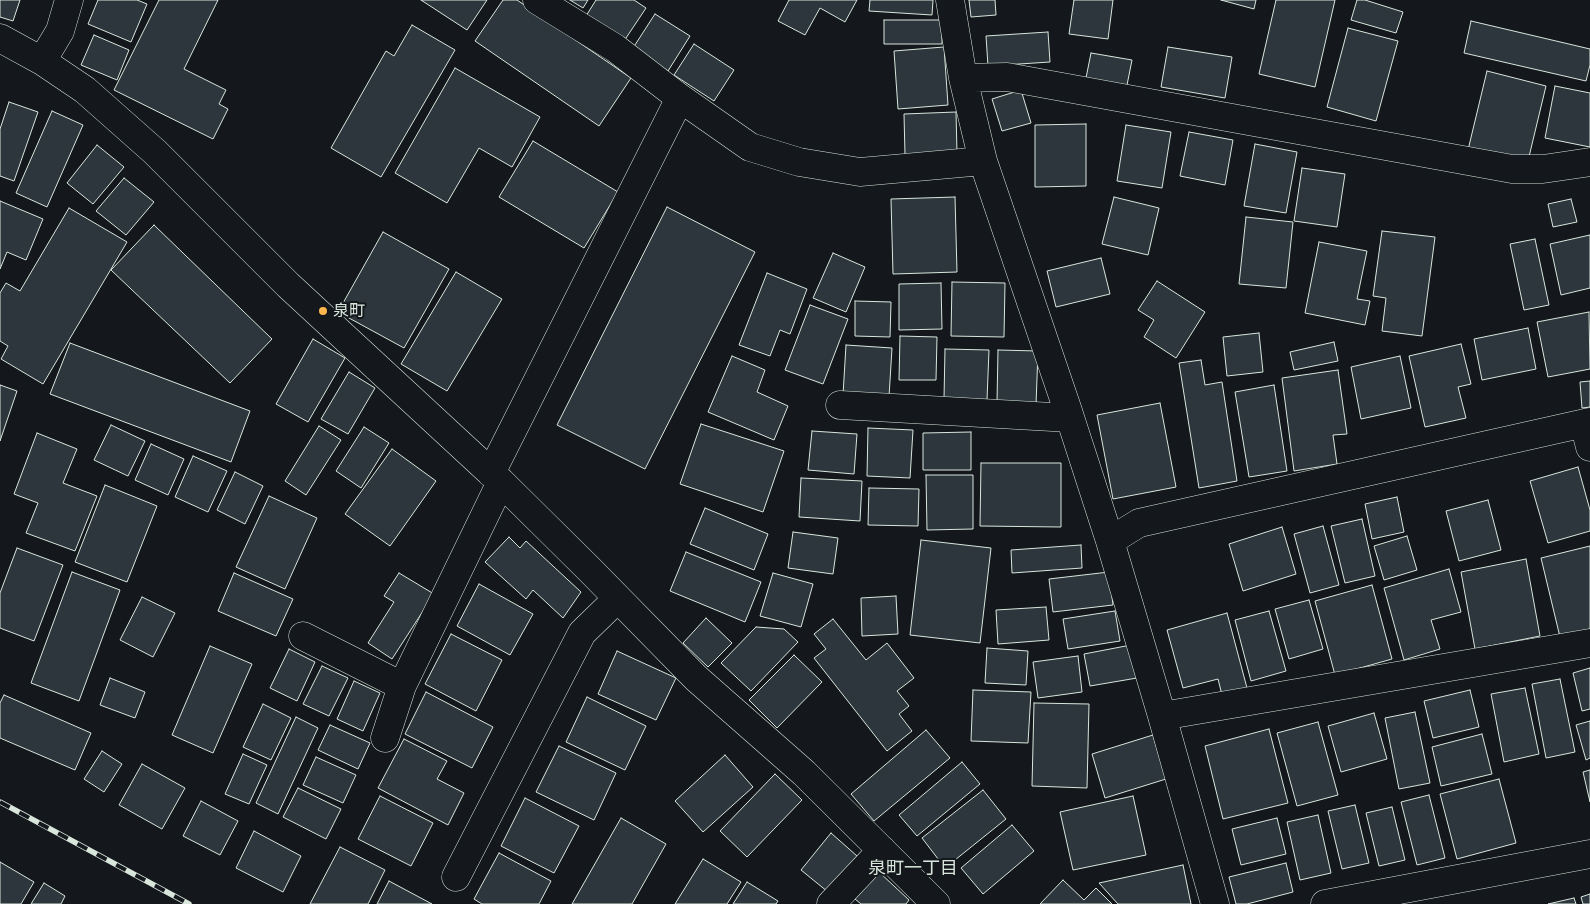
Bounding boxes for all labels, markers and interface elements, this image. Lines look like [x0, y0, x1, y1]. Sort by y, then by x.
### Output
place label: 泉町 [333, 301, 365, 321]
marker: 泉町 [317, 305, 329, 317]
district label: 泉町一丁目 [868, 858, 958, 880]

